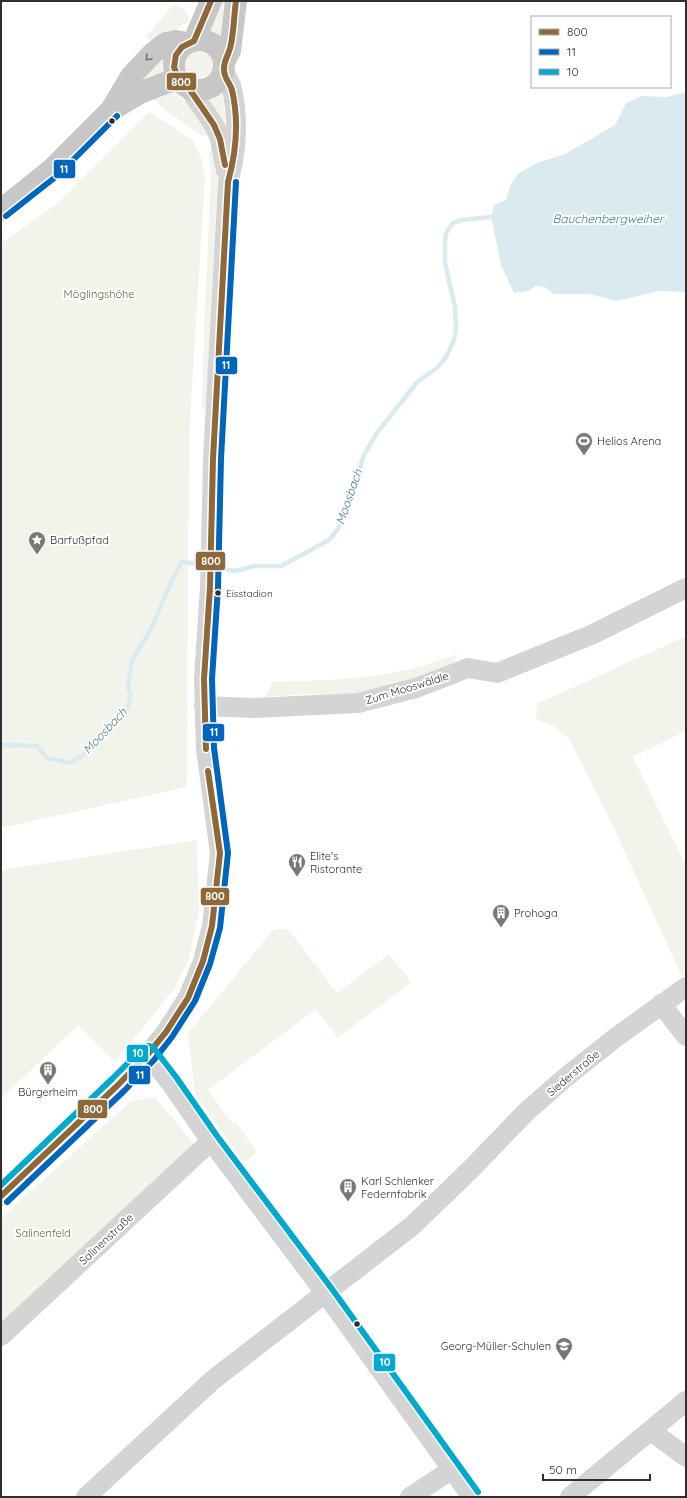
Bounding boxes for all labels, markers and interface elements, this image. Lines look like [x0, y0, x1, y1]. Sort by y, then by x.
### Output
legend [531, 16, 671, 88]
text: 800 [567, 24, 588, 39]
text: 11 [567, 44, 576, 59]
one-way arrow [145, 53, 153, 61]
text: 10 [567, 64, 579, 79]
line badge: 800 [166, 72, 197, 91]
text: 800 [171, 75, 191, 89]
unlabelled marker [107, 116, 117, 126]
line badge: 11 [53, 159, 76, 179]
text: 11 [60, 162, 68, 176]
water label: Bauchenbergweiher [552, 211, 665, 226]
park label: Möglingshöhe [63, 287, 135, 301]
line badge: 11 [215, 356, 238, 375]
text: 11 [222, 358, 230, 372]
sports icon: Helios Arena [574, 431, 594, 456]
place label: Helios Arena [597, 434, 661, 448]
water label: Moosbach [332, 467, 365, 527]
place icon: Barfußpfad [27, 530, 47, 555]
place label: Barfußpfad [50, 533, 109, 547]
line badge: 800 [195, 551, 226, 571]
text: 800 [201, 554, 221, 568]
place label: Eisstadion [226, 587, 273, 600]
marker: Eisstadion [213, 588, 223, 598]
street label: Zum Mooswäldle [364, 669, 450, 707]
water label: Moosbach [79, 704, 130, 757]
line badge: 11 [202, 723, 225, 742]
text: 11 [210, 725, 218, 739]
place label: Elite's Ristorante [310, 849, 362, 876]
restaurant icon: Elite's Ristorante [287, 852, 307, 877]
line badge: 800 [200, 887, 230, 906]
text: 800 [205, 889, 225, 903]
building icon: Prohoga [491, 903, 511, 928]
place label: Prohoga [514, 906, 558, 920]
line badge: 10 [126, 1044, 149, 1063]
text: 10 [132, 1046, 144, 1060]
street label: Siederstraße [544, 1047, 602, 1099]
building icon: Bürgerheim [38, 1060, 58, 1085]
line badge: 11 [128, 1065, 151, 1085]
text: 11 [136, 1068, 144, 1082]
place label: Bürgerheim [18, 1085, 78, 1099]
line badge: 800 [77, 1099, 108, 1119]
text: 800 [83, 1102, 103, 1116]
place label: Karl Schlenker Federnfabrik [361, 1174, 435, 1201]
building icon: Karl Schlenker Federnfabrik [338, 1177, 358, 1202]
street label: Salinenstraße [76, 1210, 136, 1268]
park label: Salinenfeld [15, 1226, 71, 1240]
unlabelled marker [352, 1319, 362, 1329]
school or university icon: Georg-Müller-Schulen [554, 1336, 574, 1361]
place label: Georg-Müller-Schulen [441, 1339, 551, 1353]
line badge: 10 [373, 1353, 396, 1372]
text: 10 [379, 1355, 391, 1369]
scale bar [543, 1456, 650, 1482]
text: 50 m [549, 1462, 577, 1477]

